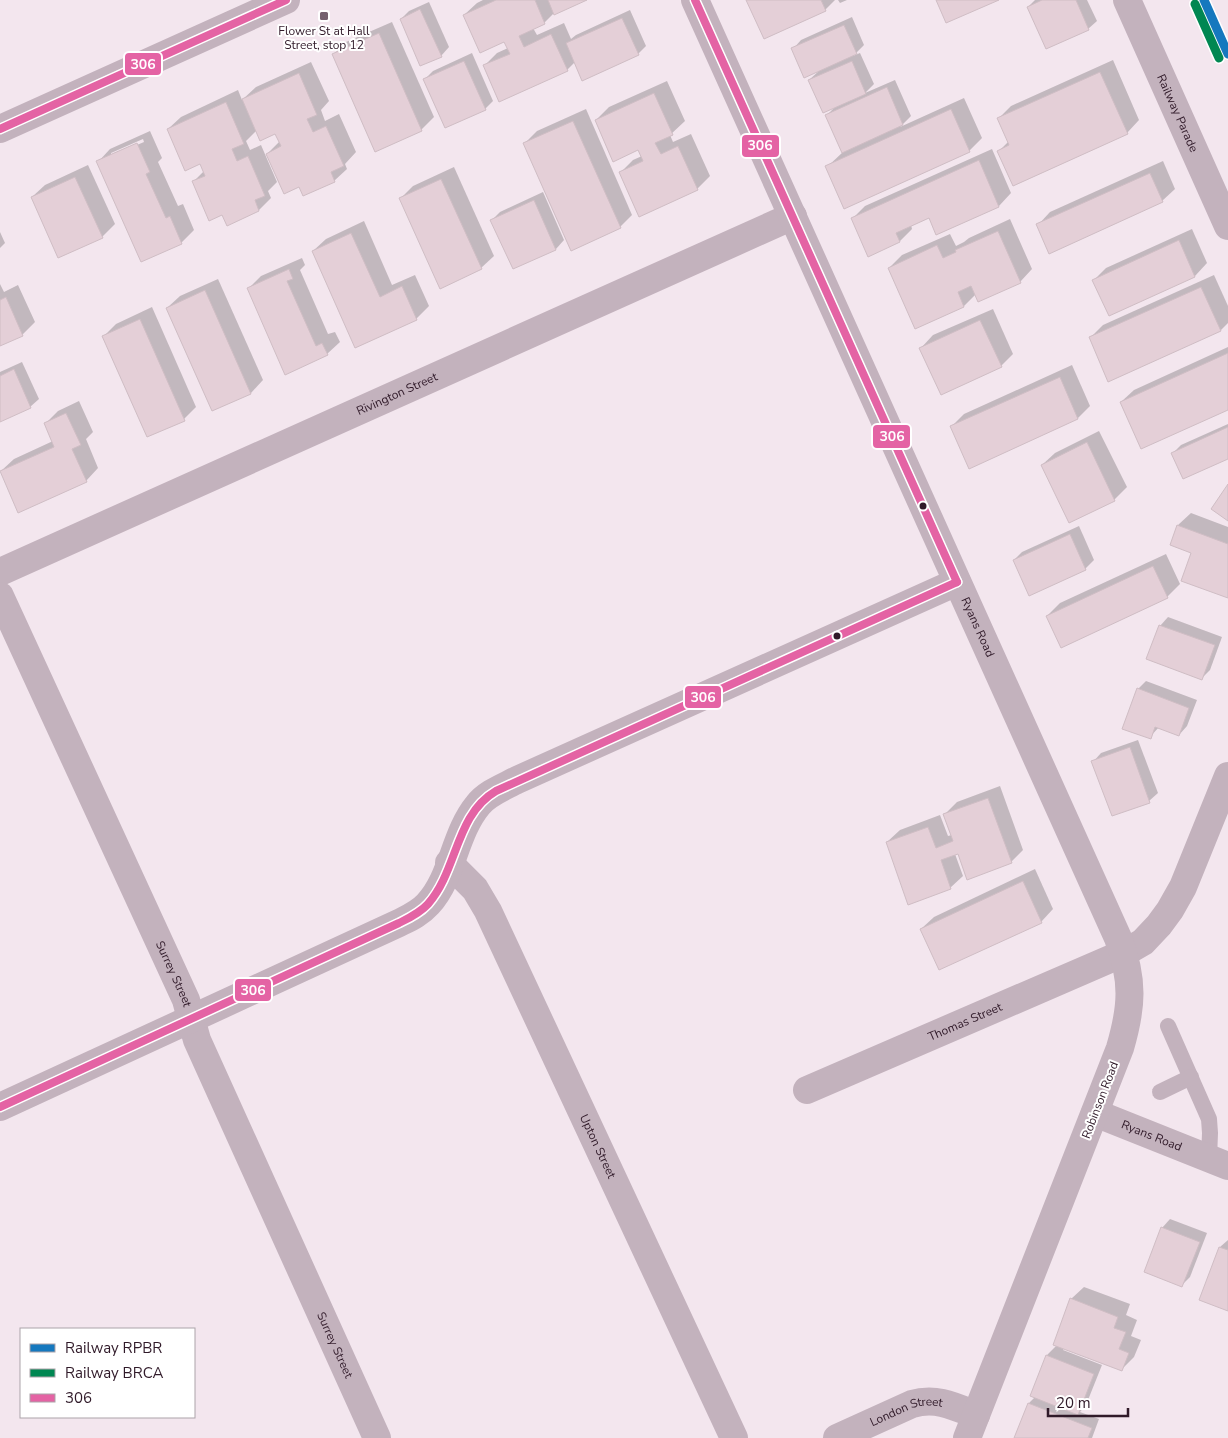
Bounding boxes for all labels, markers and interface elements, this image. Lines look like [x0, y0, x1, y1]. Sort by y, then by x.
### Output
marker: Flower St at Hall Street, stop 12 [318, 10, 330, 22]
place label: Flower St at Hall Street, stop 12 [278, 23, 370, 53]
line badge: 306 [124, 52, 162, 76]
text: 306 [130, 55, 156, 74]
street label: Railway Parade [1153, 72, 1202, 155]
line badge: 306 [741, 134, 780, 158]
text: 306 [747, 136, 773, 155]
street label: Rivington Street [354, 368, 441, 419]
line badge: 306 [872, 424, 911, 449]
text: 306 [879, 427, 905, 446]
unlabelled marker [918, 501, 928, 511]
street label: Ryans Road [957, 595, 998, 660]
unlabelled marker [832, 631, 842, 641]
line badge: 306 [684, 685, 722, 709]
text: 306 [690, 688, 716, 707]
street label: Surrey Street [152, 938, 196, 1009]
line badge: 306 [234, 978, 272, 1002]
text: 306 [240, 981, 266, 1000]
street label: Thomas Street [925, 998, 1005, 1045]
street label: Robinson Road [1078, 1059, 1122, 1141]
street label: Upton Street [576, 1112, 620, 1182]
street label: Ryans Road [1119, 1116, 1184, 1155]
street label: Surrey Street [313, 1309, 357, 1381]
legend [20, 1328, 195, 1418]
text: Railway RPBR [65, 1338, 162, 1358]
text: Railway BRCA [65, 1363, 164, 1383]
scale bar [1048, 1386, 1128, 1418]
text: 306 [65, 1388, 92, 1408]
street label: London Street [867, 1393, 945, 1430]
text: 20 m [1056, 1393, 1091, 1413]

